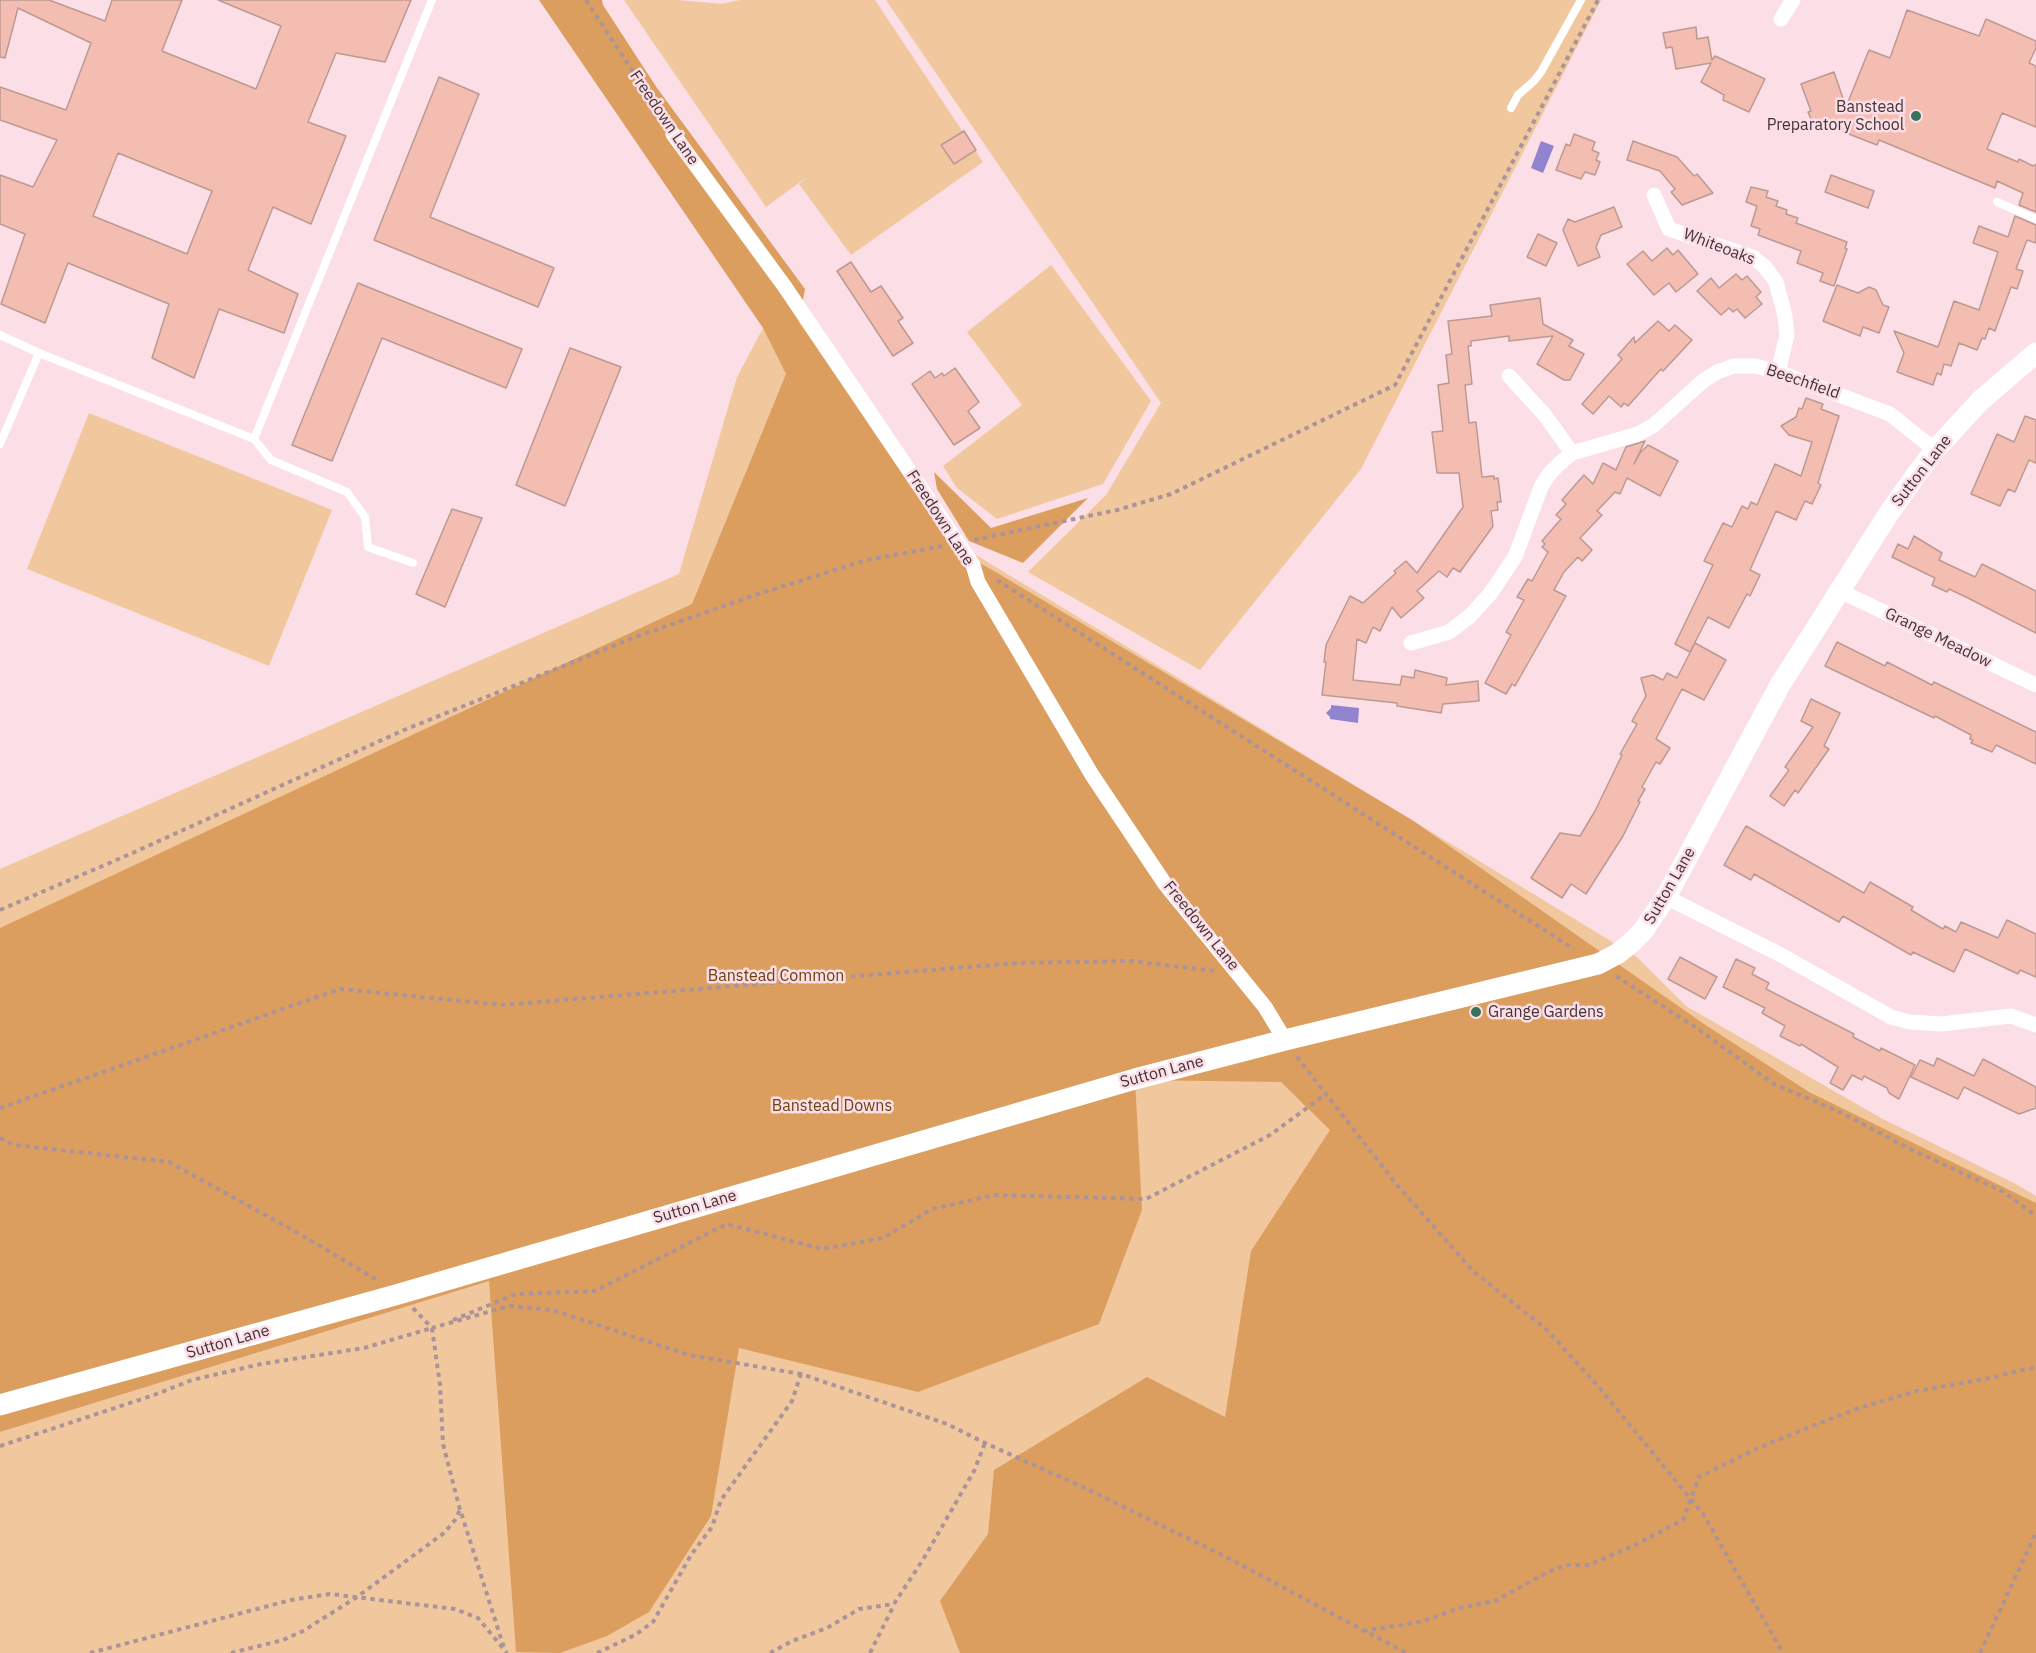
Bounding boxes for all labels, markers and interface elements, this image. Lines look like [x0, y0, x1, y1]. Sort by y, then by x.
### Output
street label: Freedown Lane [625, 67, 703, 169]
place label: Banstead Preparatory School [1767, 97, 1904, 135]
marker: Banstead Preparatory School [1909, 109, 1923, 123]
street label: Whiteoaks [1680, 225, 1758, 269]
street label: Beechfield [1764, 360, 1842, 404]
street label: Sutton Lane [1888, 431, 1956, 511]
street label: Freedown Lane [902, 467, 978, 569]
street label: Grange Meadow [1882, 604, 1994, 672]
street label: Sutton Lane [1640, 844, 1700, 928]
street label: Freedown Lane [1159, 877, 1243, 975]
park label: Banstead Common [708, 966, 844, 986]
place label: Grange Gardens [1488, 1002, 1604, 1022]
marker: Grange Gardens [1469, 1005, 1483, 1019]
street label: Sutton Lane [1118, 1052, 1206, 1092]
park label: Banstead Downs [772, 1096, 892, 1116]
street label: Sutton Lane [651, 1186, 739, 1228]
street label: Sutton Lane [184, 1321, 272, 1363]

